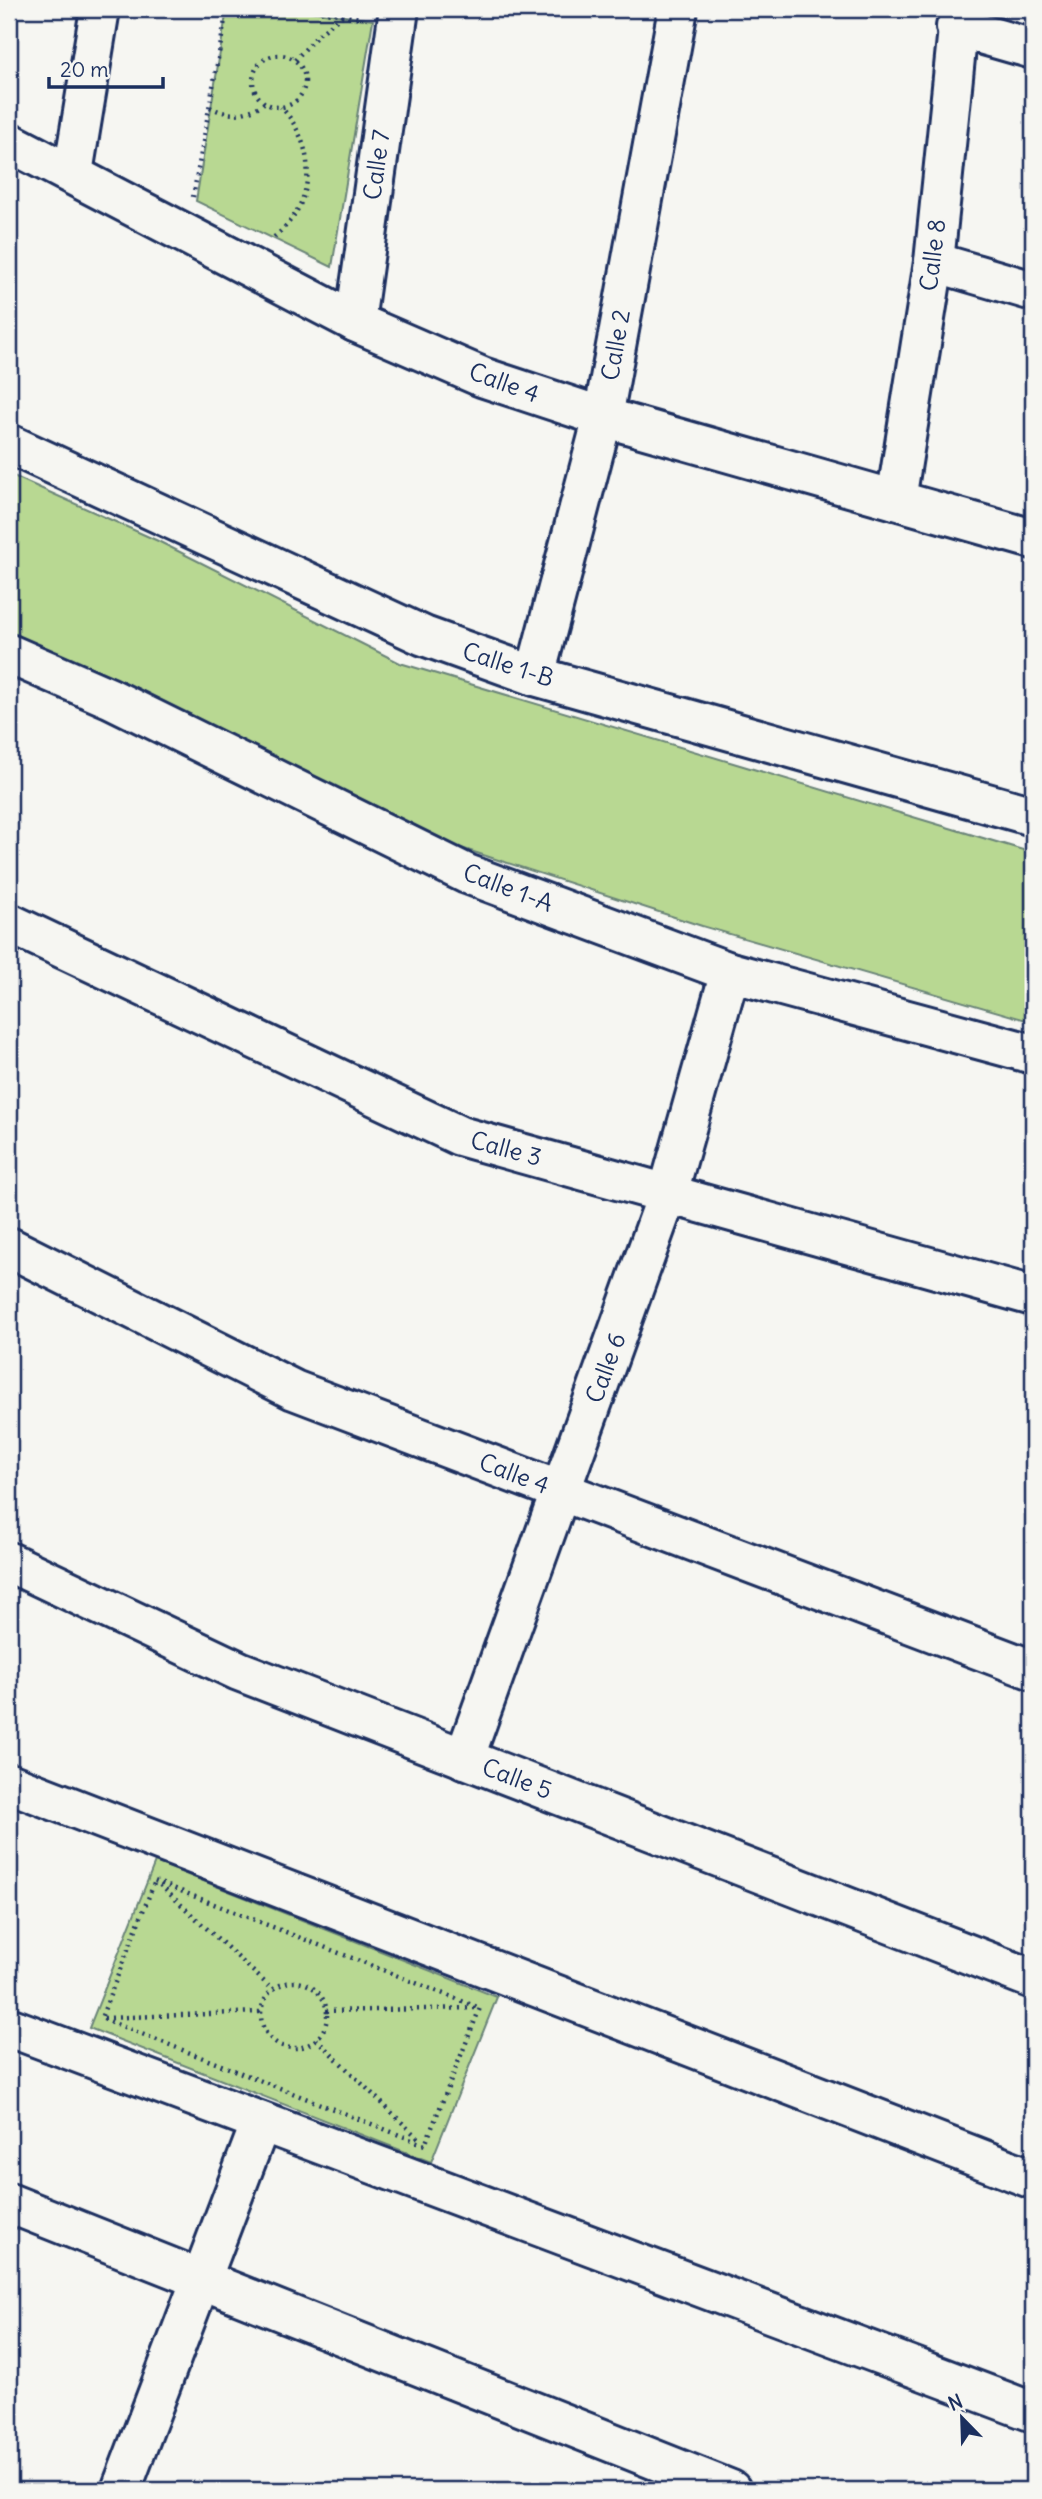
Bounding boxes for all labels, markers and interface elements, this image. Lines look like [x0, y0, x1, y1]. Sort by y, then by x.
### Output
scale bar [49, 46, 163, 90]
text: 20 m [60, 56, 109, 83]
street label: Calle 7 [356, 128, 396, 202]
street label: Calle 8 [913, 217, 951, 293]
street label: Calle 2 [594, 307, 636, 383]
street label: Calle 4 [465, 356, 544, 409]
street label: Calle 1-B [459, 635, 558, 693]
street label: Calle 1-A [459, 856, 558, 918]
street label: Calle 3 [467, 1124, 545, 1172]
street label: Calle 6 [579, 1328, 632, 1407]
street label: Calle 4 [475, 1446, 554, 1500]
street label: Calle 5 [478, 1751, 557, 1805]
north arrow [926, 2384, 996, 2454]
text: N [945, 2389, 966, 2416]

